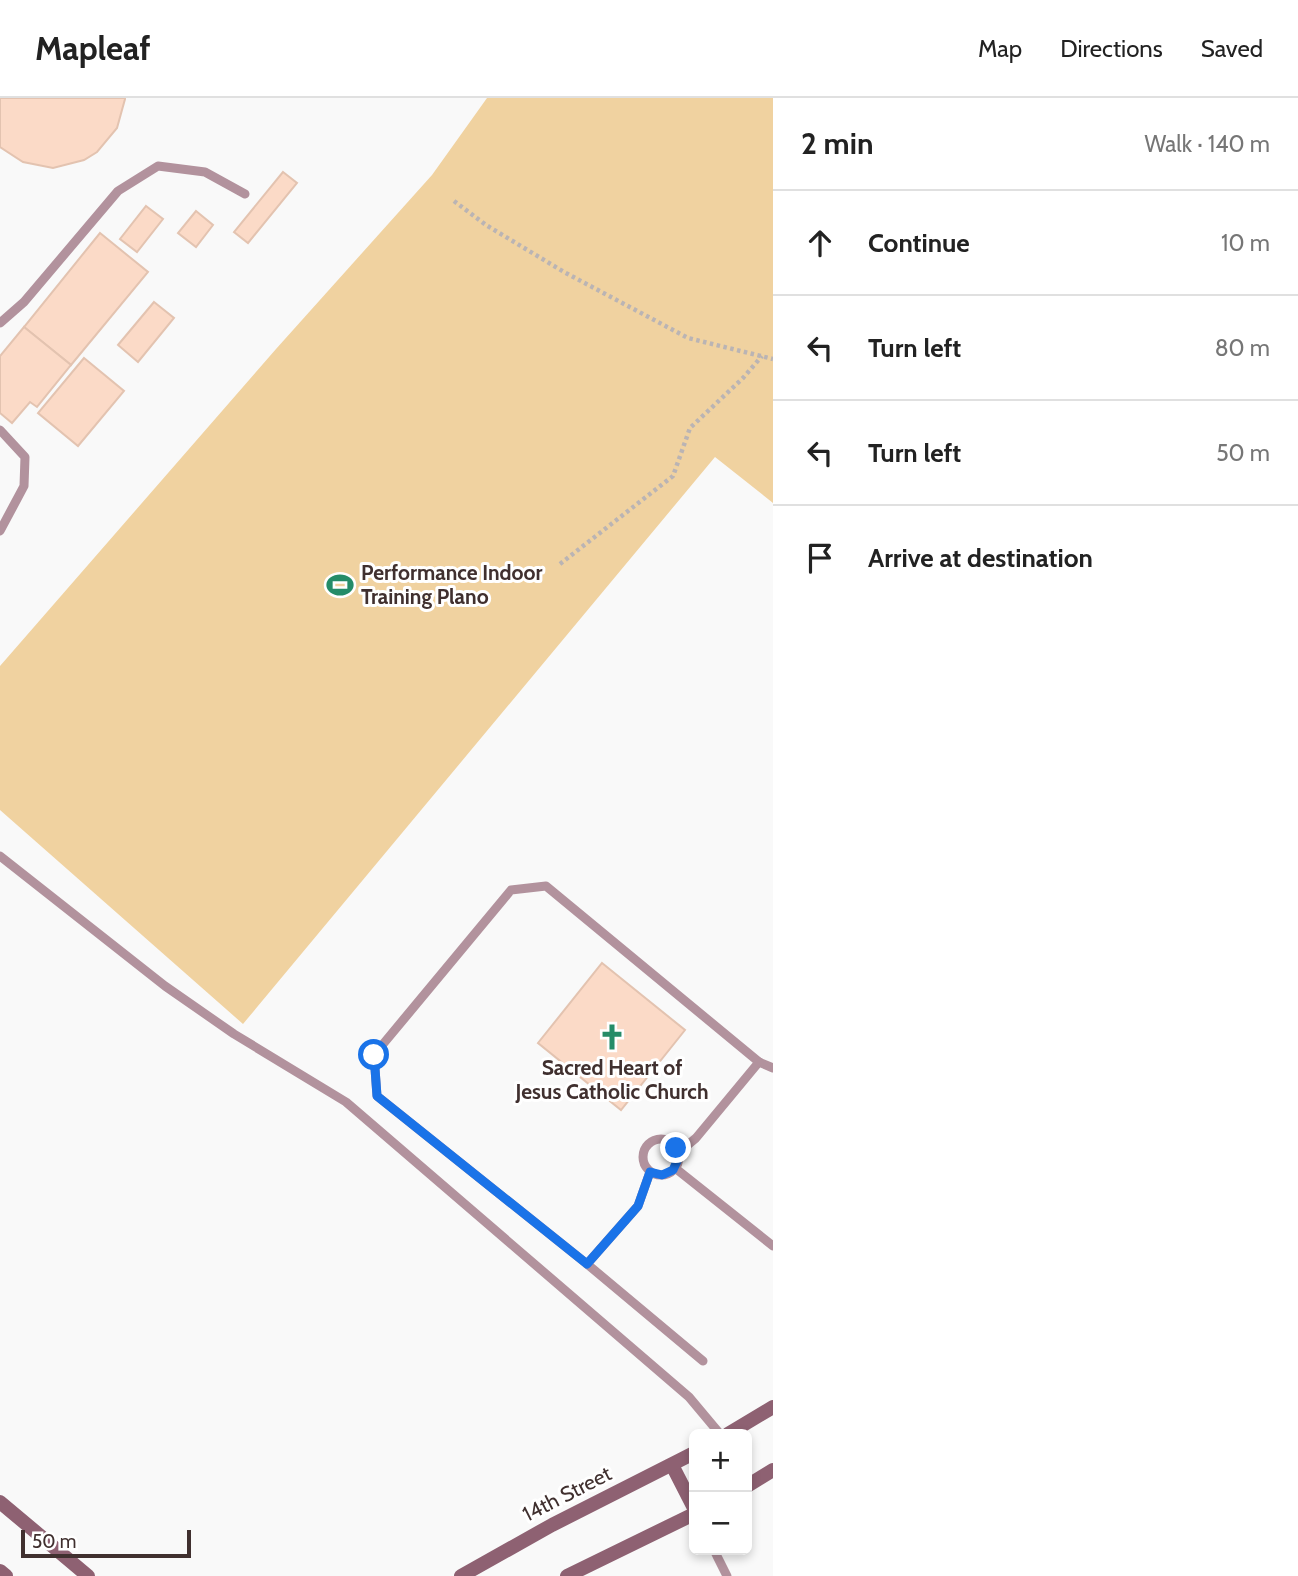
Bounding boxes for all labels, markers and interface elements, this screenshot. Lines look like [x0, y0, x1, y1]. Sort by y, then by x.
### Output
text: Mapleaf [35, 28, 151, 68]
text: Map [978, 34, 1022, 63]
text: Directions [1060, 34, 1163, 63]
text: Saved [1201, 34, 1263, 63]
text: 2 min [801, 125, 873, 162]
text: Walk · 140 m [1144, 130, 1270, 158]
icon: ahead [801, 224, 839, 262]
text: Continue [868, 227, 970, 259]
text: 10 m [1221, 229, 1270, 257]
icon: left [801, 329, 839, 367]
text: Turn left [868, 332, 961, 364]
text: 80 m [1215, 334, 1270, 362]
icon: left [801, 434, 839, 472]
text: Turn left [868, 437, 961, 469]
text: 50 m [1216, 439, 1270, 467]
icon: arrive [801, 539, 839, 577]
text: Arrive at destination [868, 542, 1093, 574]
place label: Performance Indoor Training Plano [361, 560, 543, 609]
sports icon: Performance Indoor Training Plano [325, 570, 355, 600]
church icon: Sacred Heart of Jesus Catholic Church [597, 1022, 627, 1052]
route start [358, 1039, 389, 1070]
place label: Sacred Heart of Jesus Catholic Church [515, 1055, 708, 1104]
route end [660, 1132, 691, 1163]
map controls [689, 1429, 752, 1555]
button: + [689, 1429, 752, 1492]
street label: 14th Street [518, 1461, 615, 1527]
button: − [689, 1492, 752, 1555]
scale bar [21, 1527, 191, 1559]
text: 50 m [32, 1530, 76, 1553]

